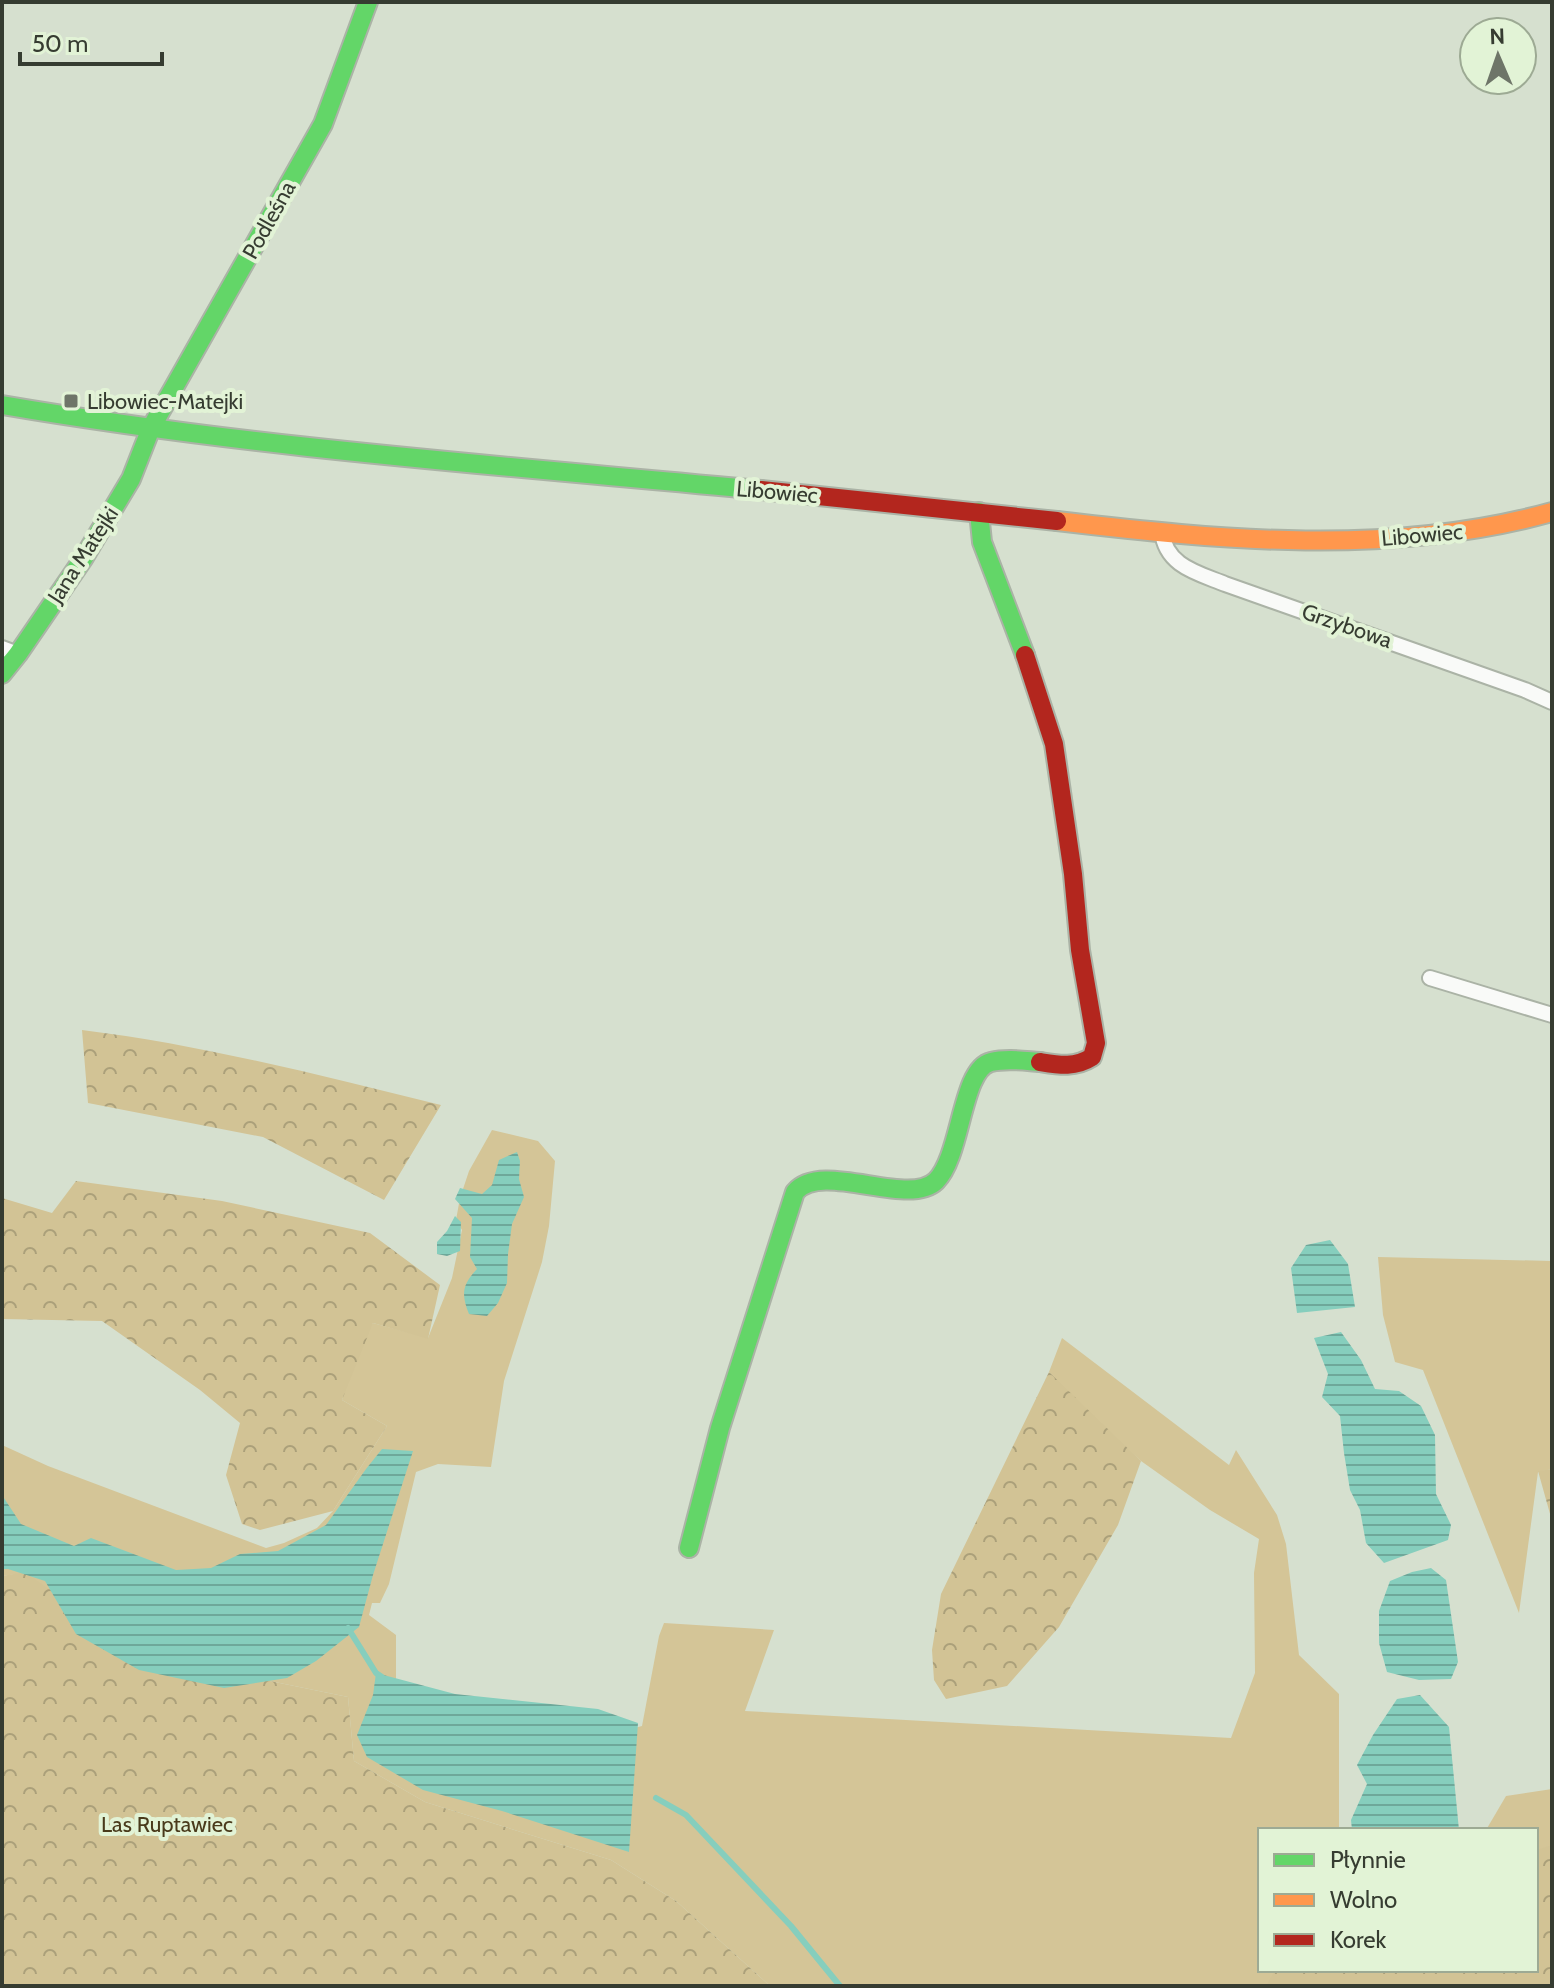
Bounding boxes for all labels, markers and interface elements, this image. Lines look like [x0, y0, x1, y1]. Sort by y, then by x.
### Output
scale bar [20, 16, 162, 66]
north arrow [1458, 16, 1538, 96]
text: N [1489, 23, 1506, 50]
text: 50 m [32, 29, 88, 58]
street label: Podleśna [237, 176, 302, 264]
place label: Libowiec-Matejki [87, 388, 243, 415]
marker: Libowiec-Matejki [62, 392, 80, 410]
street label: Libowiec [735, 475, 819, 509]
street label: Jana Matejki [41, 502, 124, 609]
street label: Libowiec [1380, 518, 1464, 552]
street label: Grzybowa [1298, 598, 1396, 654]
park label: Las Ruptawiec [101, 1811, 233, 1838]
legend [1258, 1828, 1538, 1972]
text: Płynnie [1330, 1845, 1406, 1874]
text: Wolno [1330, 1885, 1397, 1914]
text: Korek [1330, 1925, 1387, 1954]

